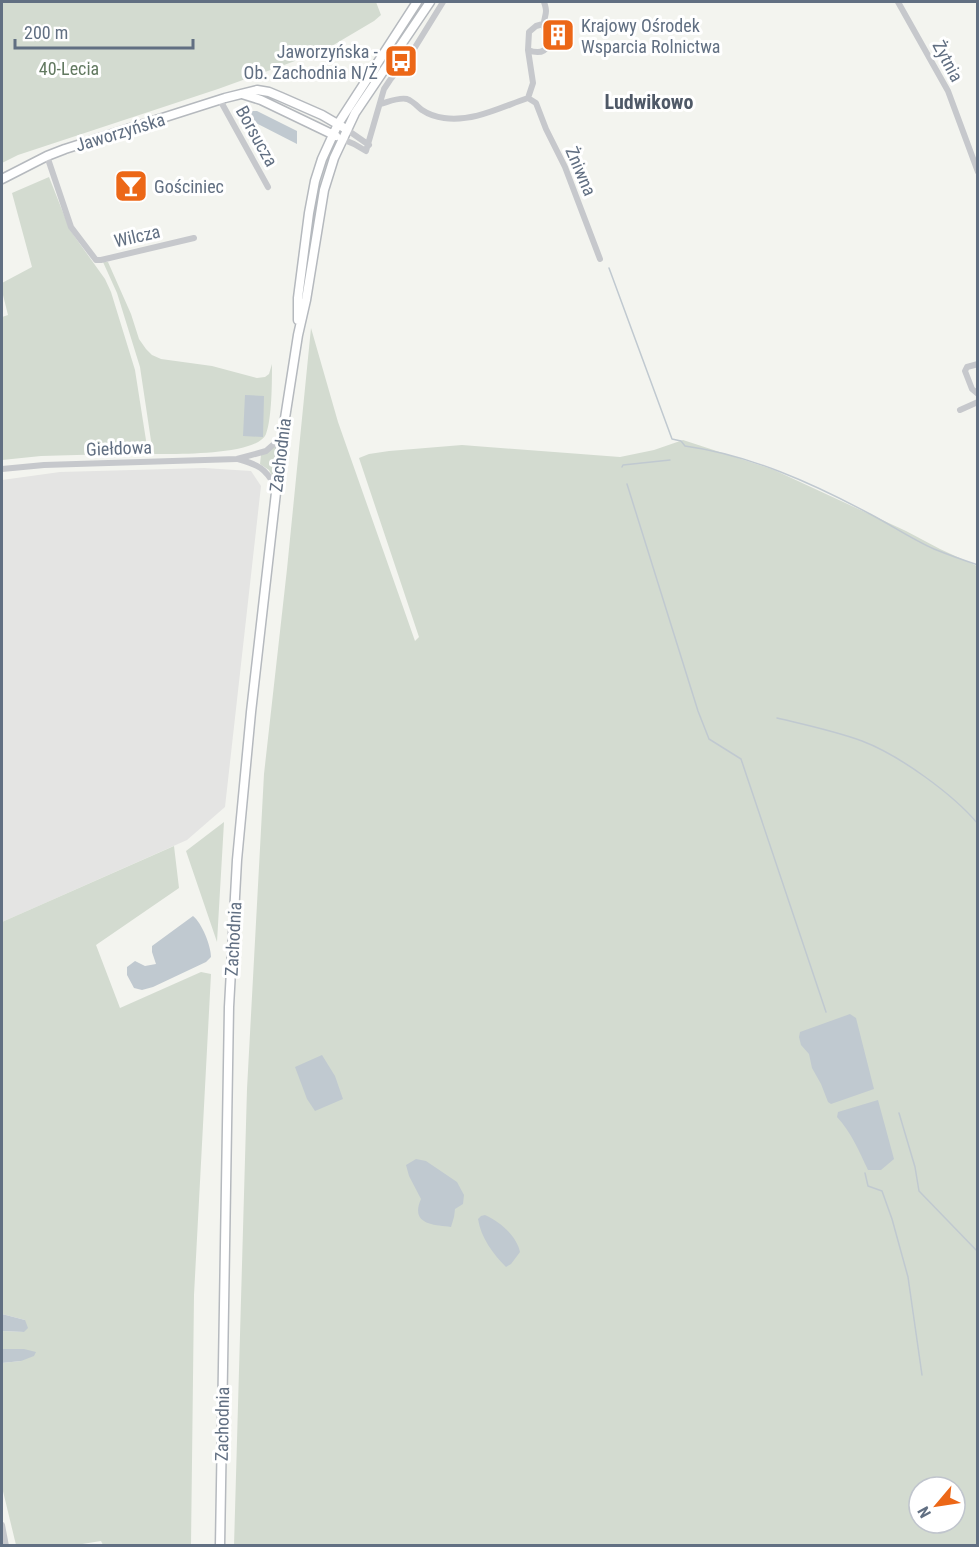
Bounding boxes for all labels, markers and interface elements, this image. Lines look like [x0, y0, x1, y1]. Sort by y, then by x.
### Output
scale bar [15, 12, 194, 50]
place label: Krajowy Ośrodek Wsparcia Rolnictwa [581, 15, 720, 57]
building icon: Krajowy Ośrodek Wsparcia Rolnictwa [540, 17, 576, 53]
text: 200 m [24, 22, 68, 43]
street label: Żytnia [929, 37, 967, 85]
place label: Jaworzyńska - Ob. Zachodnia N/Ż [244, 41, 379, 83]
bus stop icon: Jaworzyńska - Ob. Zachodnia N/Ż [383, 43, 419, 79]
park label: 40-Lecia [39, 58, 99, 79]
district label: Ludwikowo [604, 90, 694, 114]
street label: Borsucza [232, 102, 282, 170]
street label: Jaworzyńska [73, 108, 167, 156]
street label: Żniwna [561, 143, 601, 199]
bar icon: Gościniec [113, 168, 149, 204]
place label: Gościniec [154, 176, 224, 197]
street label: Wilcza [112, 221, 162, 251]
street label: Zachodnia [265, 417, 295, 493]
street label: Giełdowa [86, 436, 152, 460]
street label: Zachodnia [221, 901, 245, 977]
street label: Zachodnia [211, 1387, 233, 1461]
north arrow [907, 1475, 967, 1535]
text: N [914, 1503, 935, 1521]

